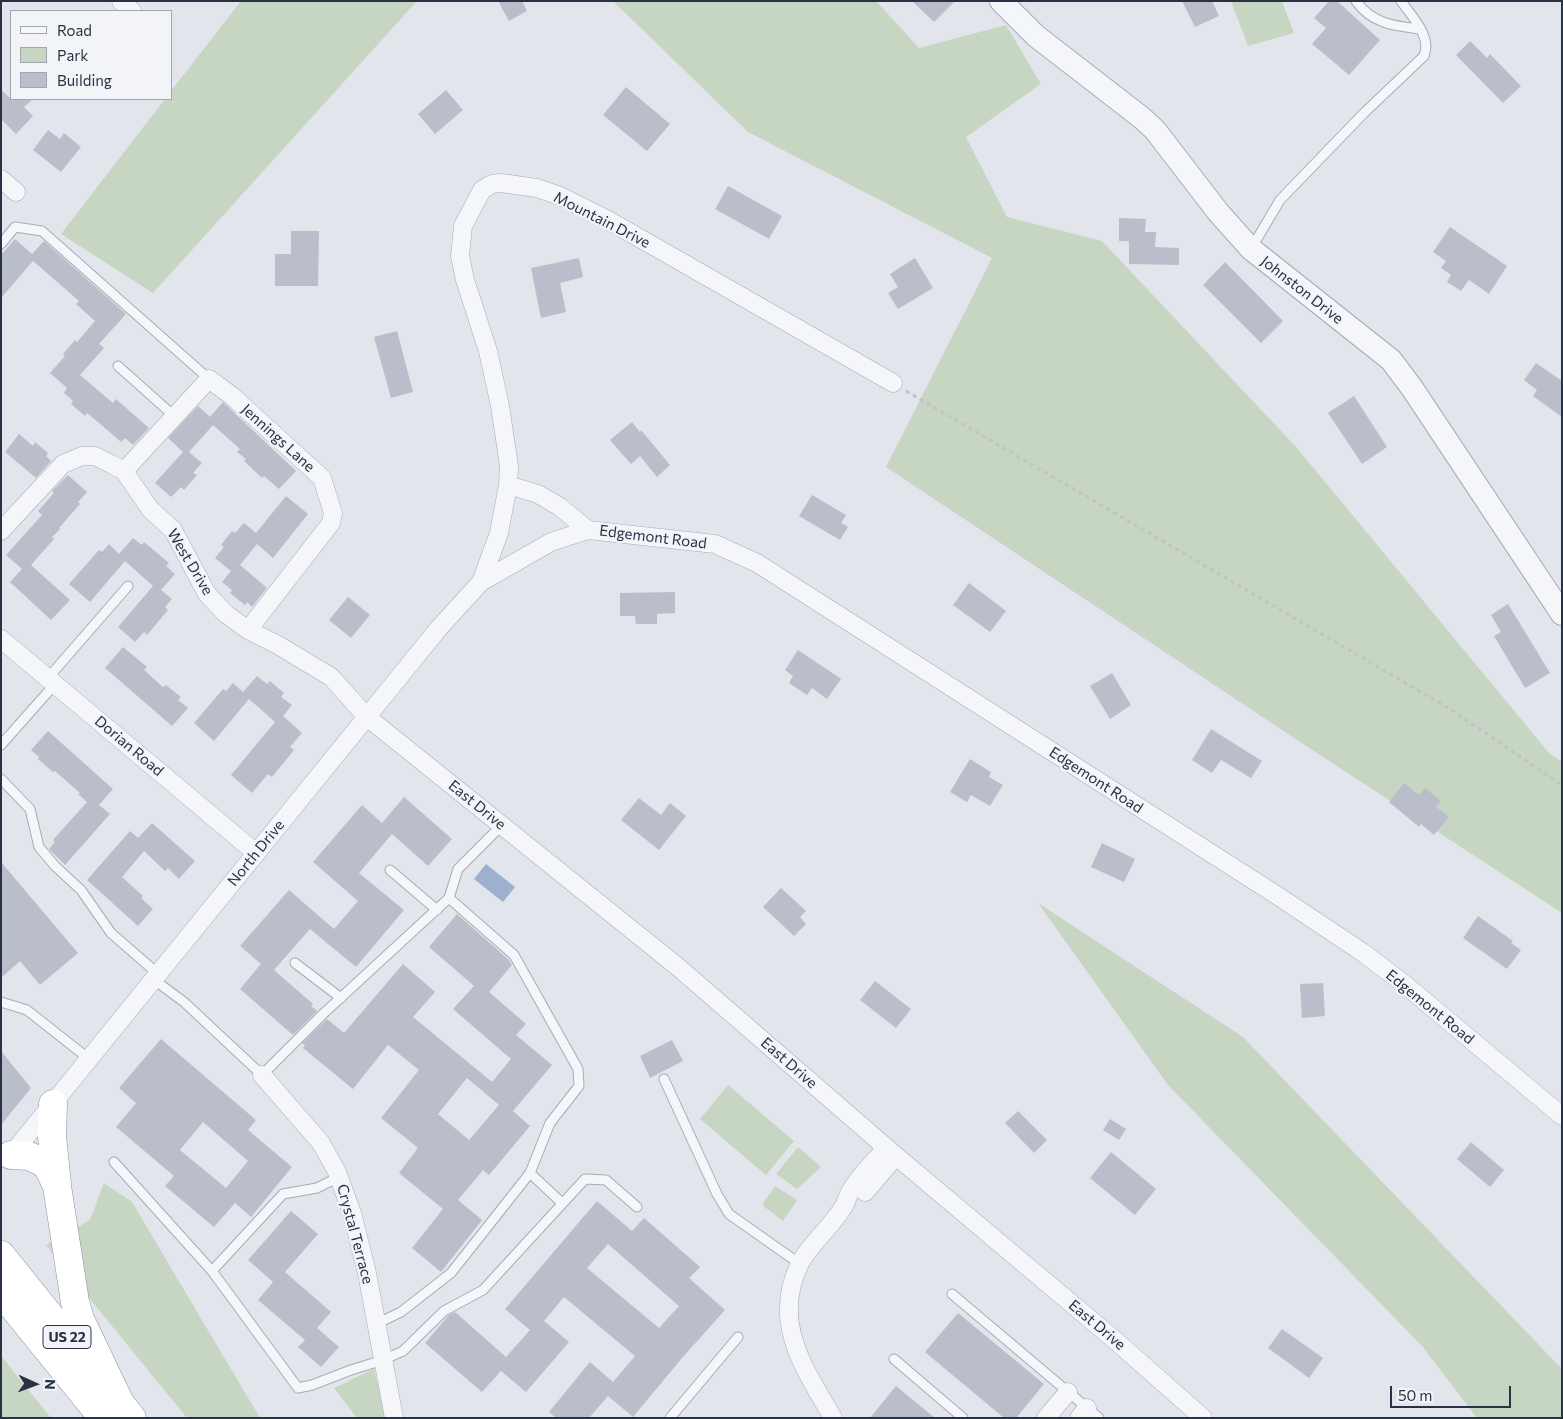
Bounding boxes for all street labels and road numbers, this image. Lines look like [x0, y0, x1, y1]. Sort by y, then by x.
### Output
street label: Mountain Drive [551, 188, 653, 252]
street label: Johnston Drive [1257, 252, 1347, 328]
street label: Jennings Lane [238, 400, 318, 476]
street label: Edgemont Road [598, 521, 708, 553]
street label: West Drive [163, 526, 217, 598]
street label: Dorian Road [91, 712, 167, 780]
street label: Edgemont Road [1046, 743, 1146, 817]
street label: East Drive [445, 776, 509, 834]
street label: North Drive [224, 816, 288, 890]
street label: Edgemont Road [1382, 966, 1478, 1048]
street label: East Drive [757, 1034, 821, 1092]
street label: Crystal Terrace [333, 1182, 377, 1286]
street label: East Drive [1065, 1296, 1129, 1354]
road number: US 22 [43, 1325, 91, 1348]

